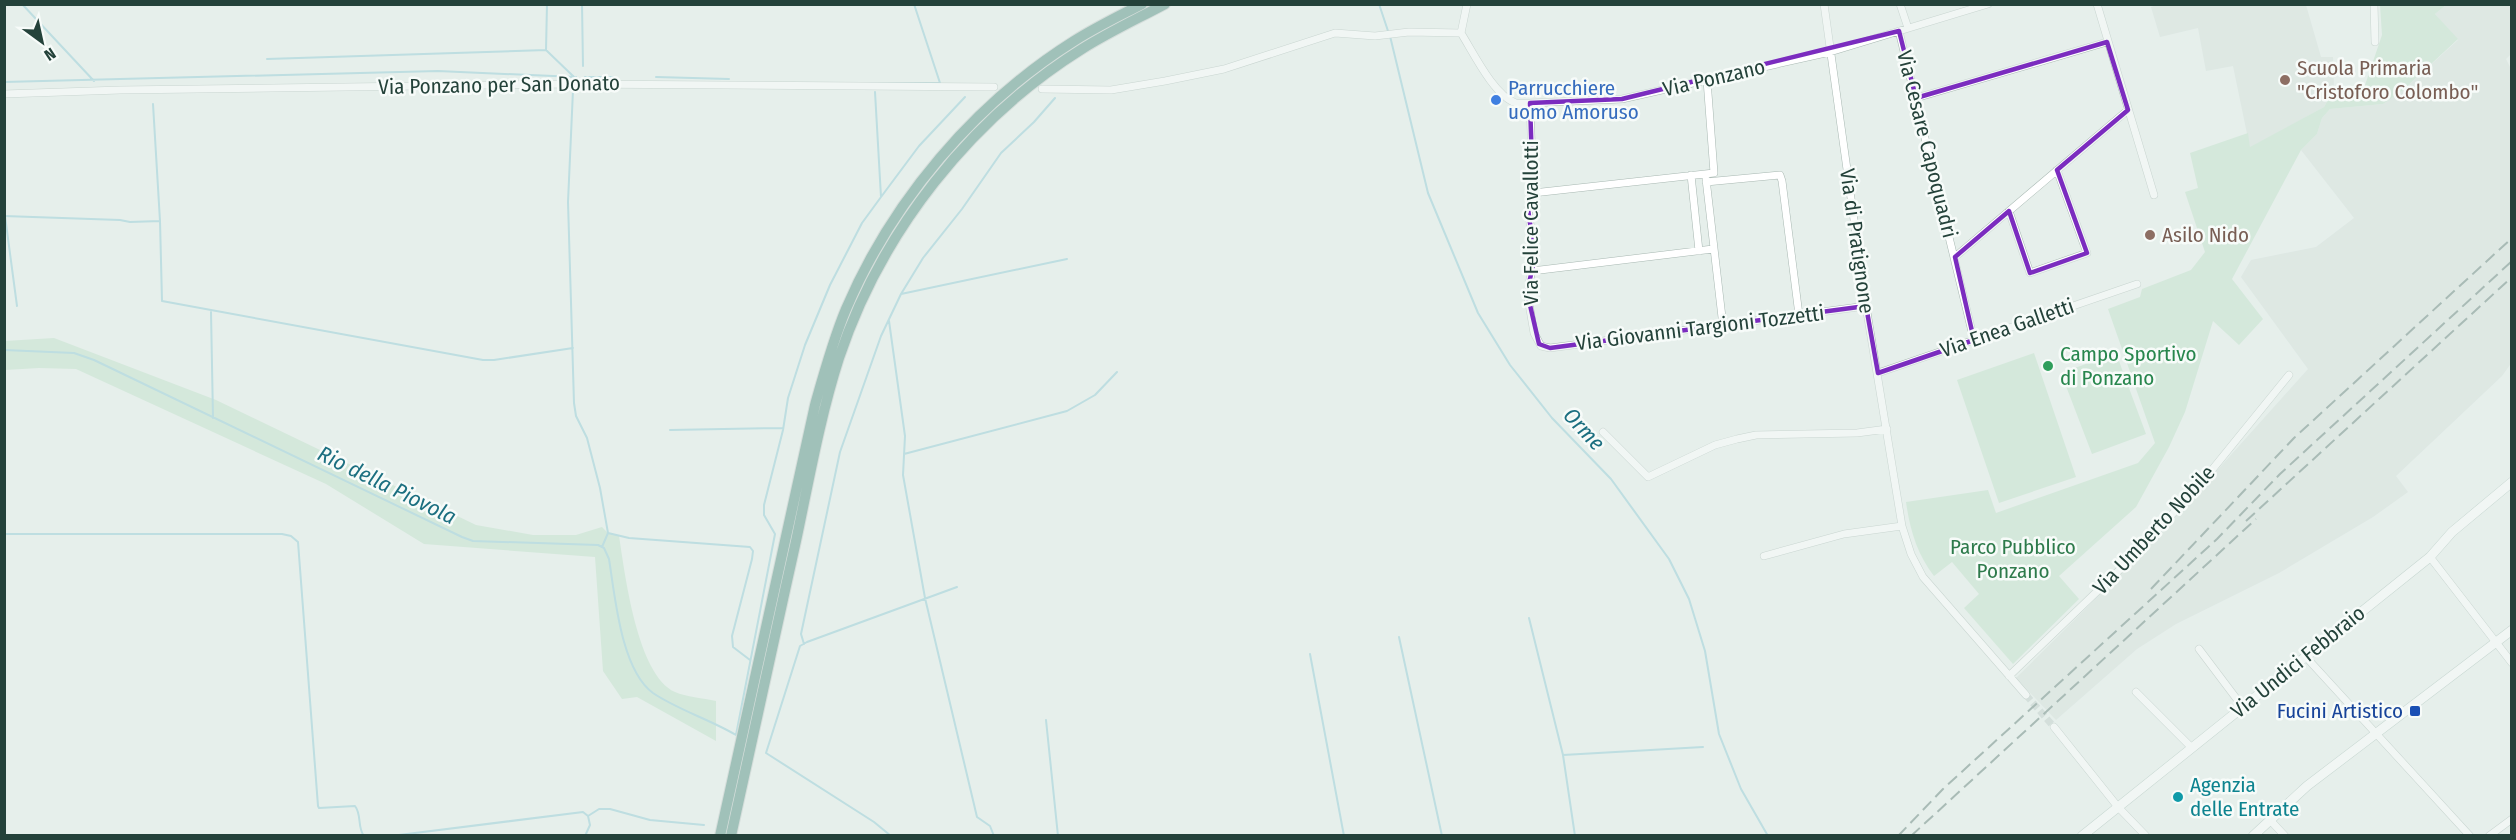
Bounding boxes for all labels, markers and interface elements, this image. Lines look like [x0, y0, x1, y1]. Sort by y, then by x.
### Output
north arrow [12, 12, 72, 72]
text: N [41, 44, 59, 65]
street label: Via Cesare Capoquadri [1891, 48, 1963, 240]
street label: Via Ponzano [1660, 54, 1768, 102]
place label: Scuola Primaria "Cristoforo Colombo" [2297, 55, 2478, 105]
street label: Via Ponzano per San Donato [378, 70, 620, 100]
marker: Scuola Primaria "Cristoforo Colombo" [2278, 73, 2292, 87]
place label: Parrucchiere uomo Amoruso [1508, 75, 1639, 125]
marker: Parrucchiere uomo Amoruso [1489, 93, 1503, 107]
street label: Via Felice Cavallotti [1518, 140, 1544, 306]
street label: Via di Pratignone [1834, 167, 1880, 315]
place label: Asilo Nido [2162, 222, 2249, 248]
marker: Asilo Nido [2143, 228, 2157, 242]
street label: Via Enea Galletti [1937, 293, 2077, 363]
street label: Via Giovanni Targioni Tozzetti [1574, 300, 1826, 356]
place label: Campo Sportivo di Ponzano [2060, 341, 2196, 391]
marker: Campo Sportivo di Ponzano [2041, 359, 2055, 373]
water label: Orme [1558, 402, 1610, 456]
water label: Rio della Piovola [313, 440, 461, 530]
street label: Via Umberto Nobile [2087, 460, 2221, 600]
park label: Parco Pubblico Ponzano [1950, 534, 2076, 584]
street label: Via Undici Febbraio [2226, 600, 2370, 724]
place label: Fucini Artistico [2277, 698, 2403, 724]
marker: Fucini Artistico [2408, 704, 2422, 718]
place label: Agenzia delle Entrate [2190, 772, 2299, 822]
marker: Agenzia delle Entrate [2171, 790, 2185, 804]

